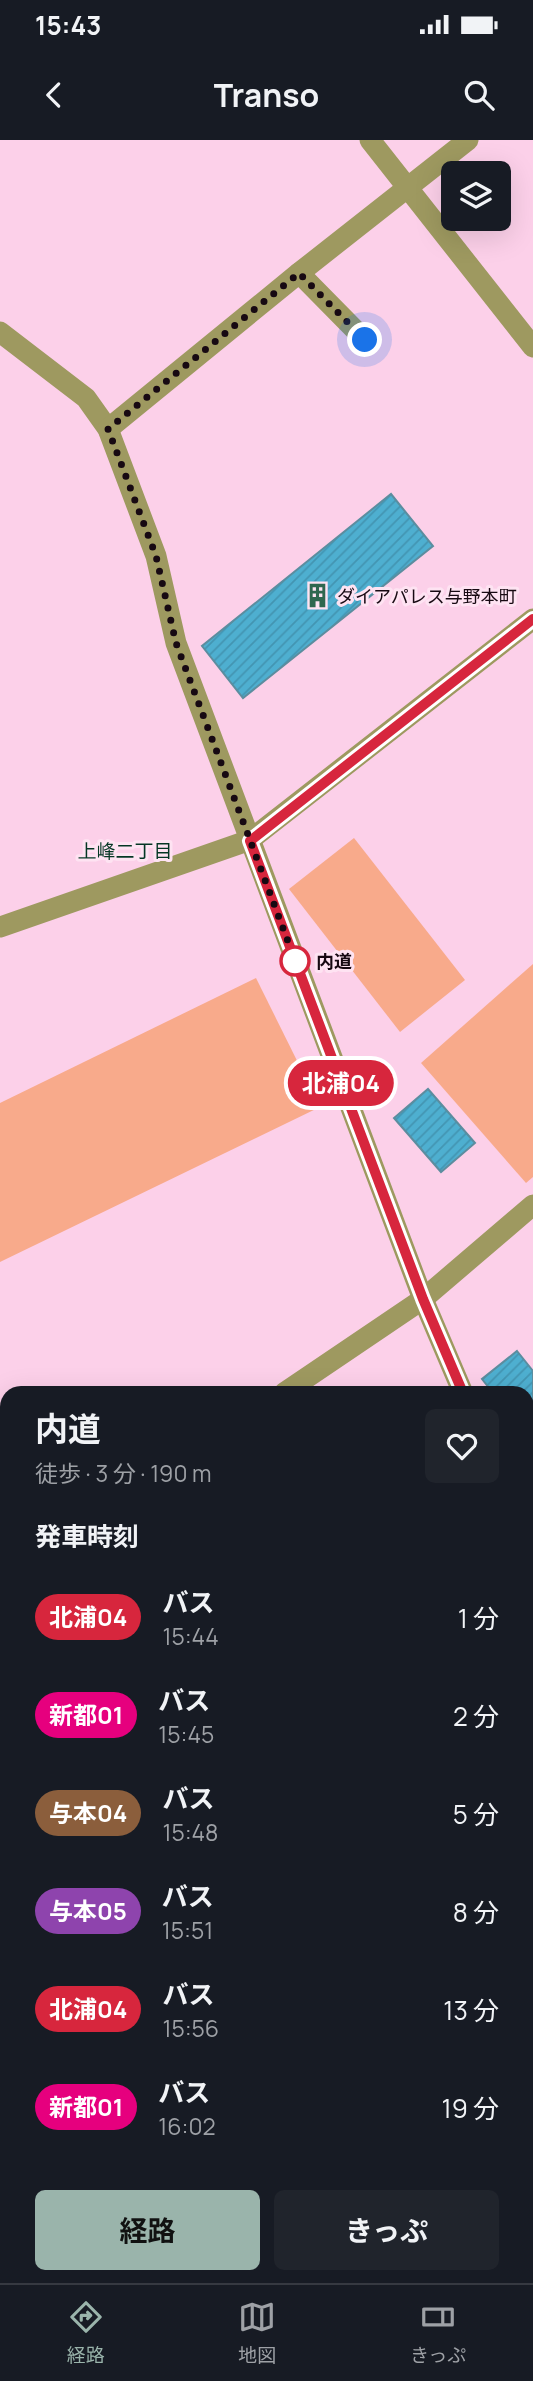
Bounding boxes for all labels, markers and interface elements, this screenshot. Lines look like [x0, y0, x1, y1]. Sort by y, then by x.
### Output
text: 15:43 [35, 7, 101, 43]
text: Transo [214, 73, 319, 117]
icon: back [35, 76, 73, 114]
icon: search [460, 76, 498, 114]
map controls [441, 161, 511, 231]
button: layers [441, 161, 511, 231]
your location [347, 322, 382, 357]
building icon: ダイアパレス与野本町 [303, 582, 331, 610]
place label: ダイアパレス与野本町 [337, 584, 517, 608]
district label: 上峰二丁目 [77, 838, 173, 864]
marker: 内道 [280, 946, 310, 976]
place label: 内道 [316, 949, 352, 973]
line badge: 北浦04 [292, 1060, 390, 1106]
text: 北浦04 [302, 1066, 380, 1099]
text: 内道 [35, 1406, 101, 1451]
button: heart [425, 1409, 499, 1483]
text: 徒歩 · 3 分 · 190 m [35, 1457, 212, 1489]
text: 発車時刻 [35, 1518, 139, 1554]
text: バス [162, 1584, 214, 1620]
text: 北浦04 [49, 1600, 127, 1633]
text: 1 分 [458, 1600, 499, 1636]
text: 15:44 [162, 1620, 219, 1652]
text: バス [158, 1682, 210, 1718]
text: 新都01 [49, 1698, 123, 1731]
text: 2 分 [453, 1698, 499, 1734]
text: 15:45 [158, 1718, 214, 1750]
text: バス [162, 1780, 214, 1816]
text: 与本04 [49, 1796, 127, 1829]
text: 5 分 [453, 1796, 499, 1832]
text: 15:48 [162, 1816, 218, 1848]
text: バス [162, 1878, 214, 1914]
text: 与本05 [49, 1894, 127, 1927]
text: 8 分 [453, 1894, 499, 1930]
text: 15:51 [162, 1914, 213, 1946]
text: バス [162, 1976, 214, 2012]
text: 北浦04 [49, 1992, 127, 2025]
text: 13 分 [443, 1992, 499, 2028]
text: 15:56 [162, 2012, 219, 2044]
text: バス [158, 2074, 210, 2110]
text: 新都01 [49, 2090, 123, 2123]
text: 19 分 [442, 2090, 499, 2126]
text: 16:02 [158, 2110, 216, 2142]
button: 経路 [35, 2190, 260, 2270]
button: きっぷ [274, 2190, 499, 2270]
tab: 経路 [67, 2298, 105, 2368]
tab: 地図 [238, 2298, 276, 2368]
tab: きっぷ [410, 2298, 466, 2368]

